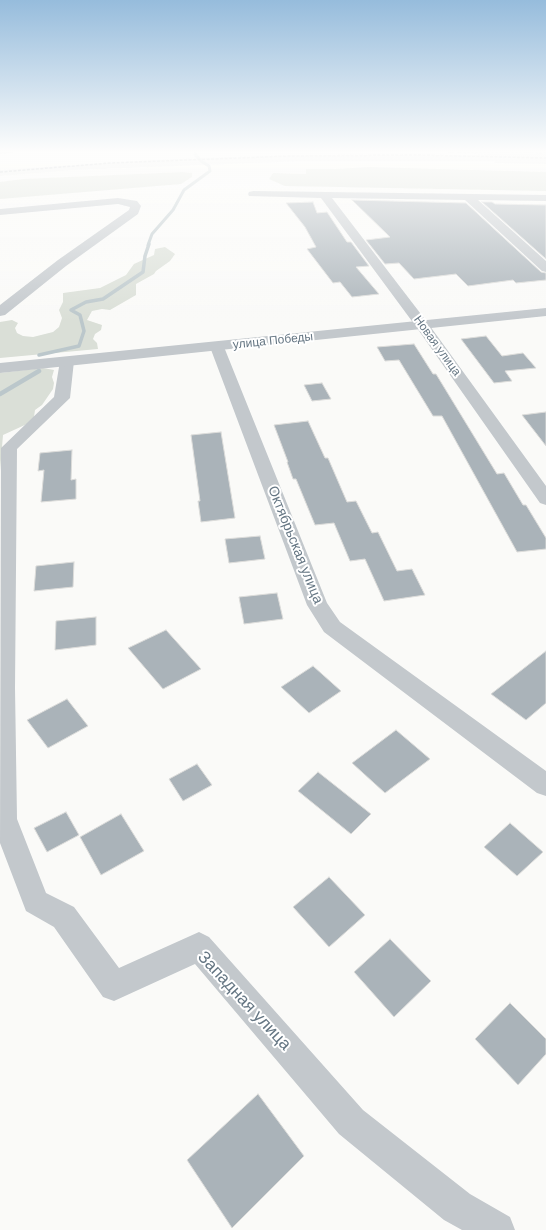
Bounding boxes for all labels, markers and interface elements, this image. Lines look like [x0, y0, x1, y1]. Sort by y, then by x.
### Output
street label: Новая улица [410, 313, 464, 379]
street label: улица Победы [232, 330, 314, 352]
street label: Октябрьская улица [264, 484, 326, 606]
street label: Западная улица [193, 947, 295, 1055]

